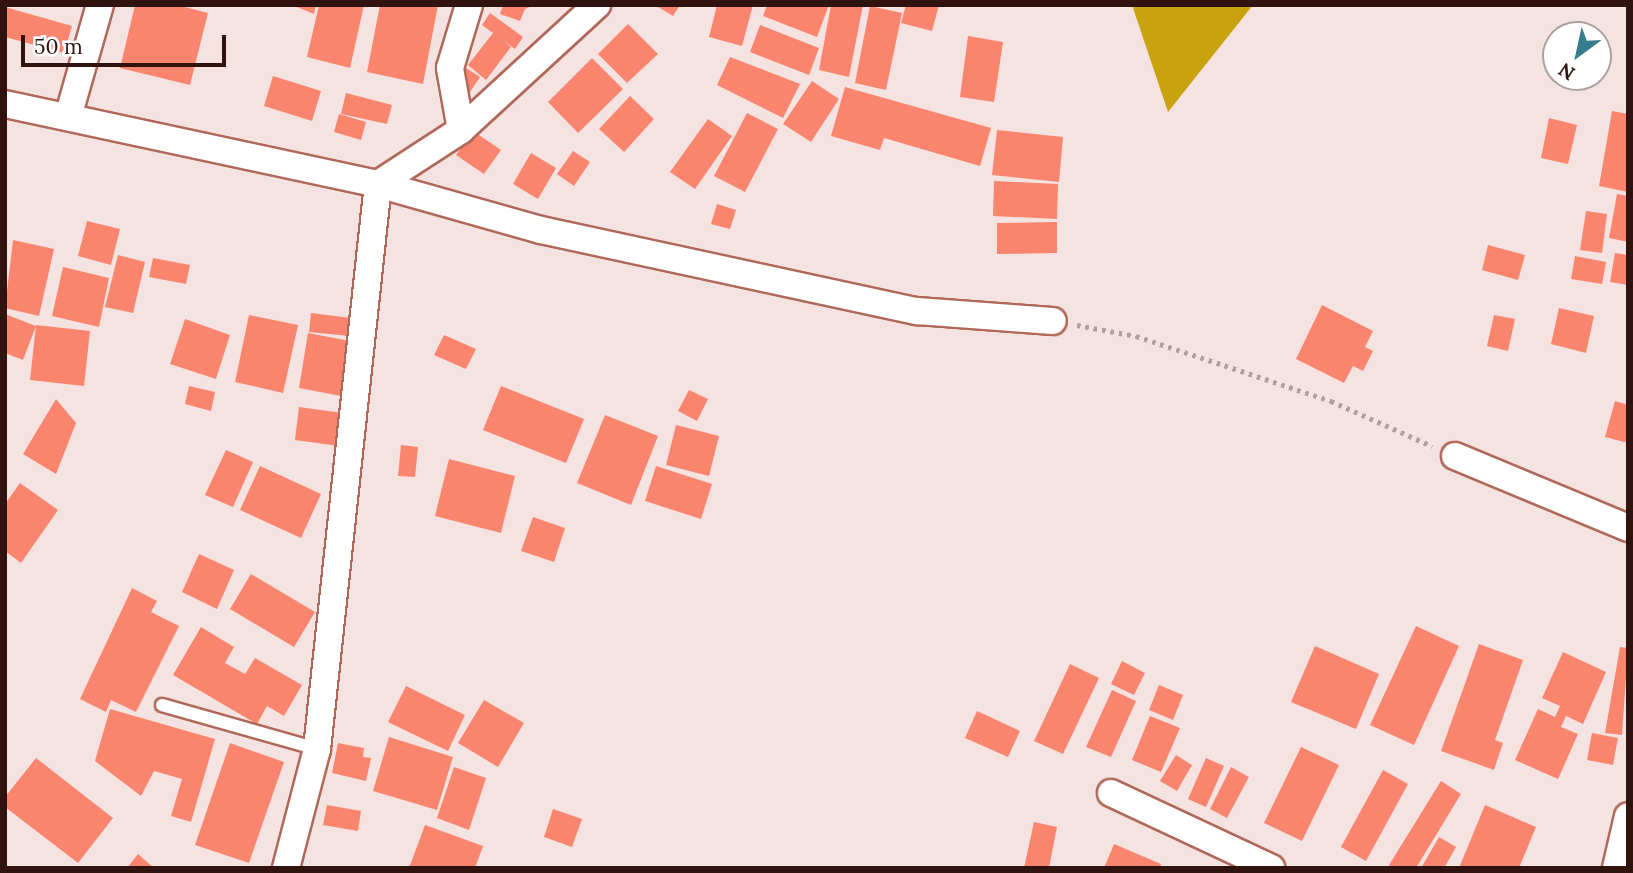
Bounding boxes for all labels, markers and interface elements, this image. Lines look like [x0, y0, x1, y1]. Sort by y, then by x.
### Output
scale bar [24, 21, 229, 65]
north arrow [1542, 21, 1612, 91]
text: 50 m [34, 33, 83, 60]
text: N [1554, 58, 1579, 86]

